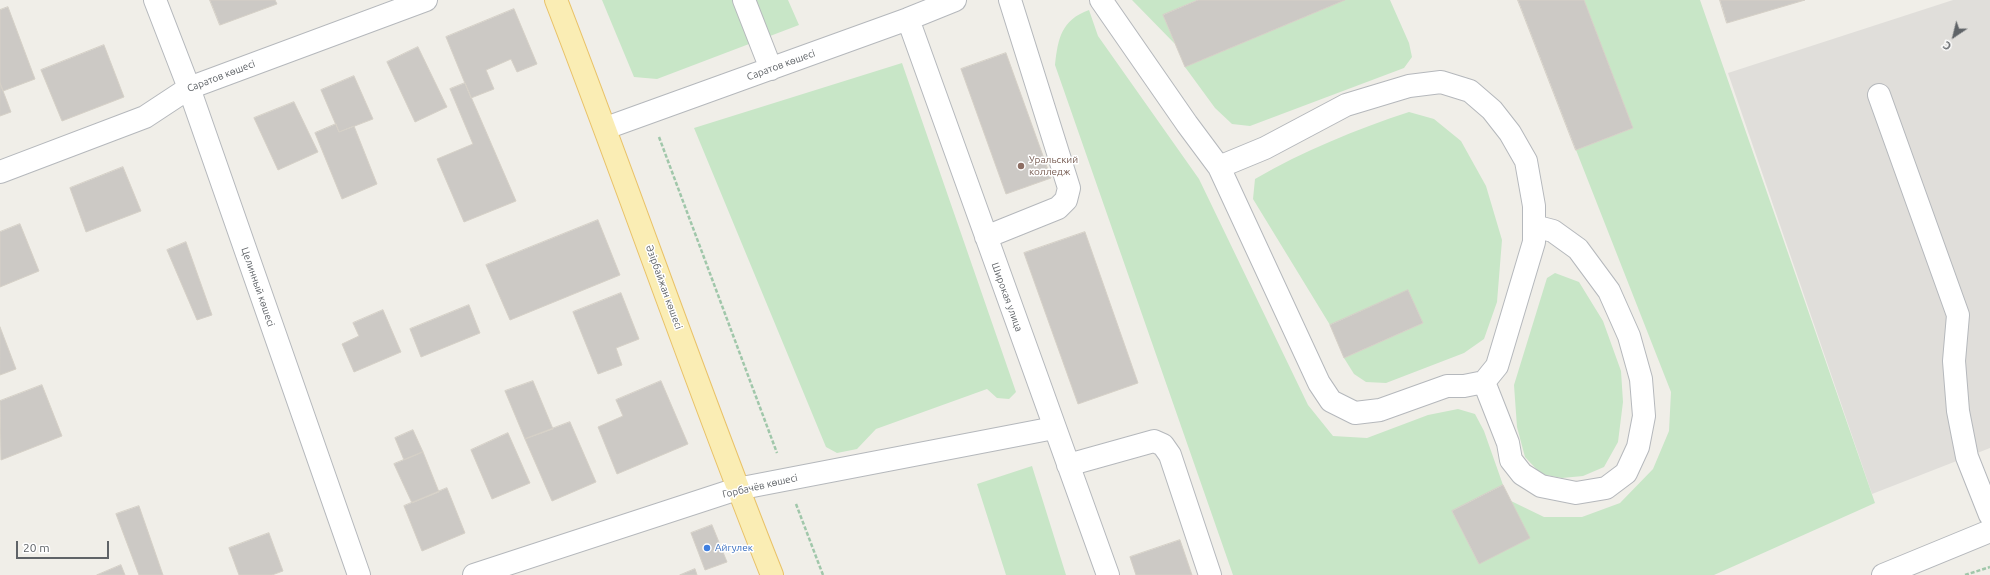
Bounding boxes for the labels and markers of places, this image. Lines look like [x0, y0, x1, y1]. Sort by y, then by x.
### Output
place label: Уральский колледж [1029, 154, 1078, 178]
marker: Уральский колледж [1016, 161, 1026, 171]
place label: Айгулек [715, 542, 753, 554]
marker: Айгулек [702, 543, 712, 553]

